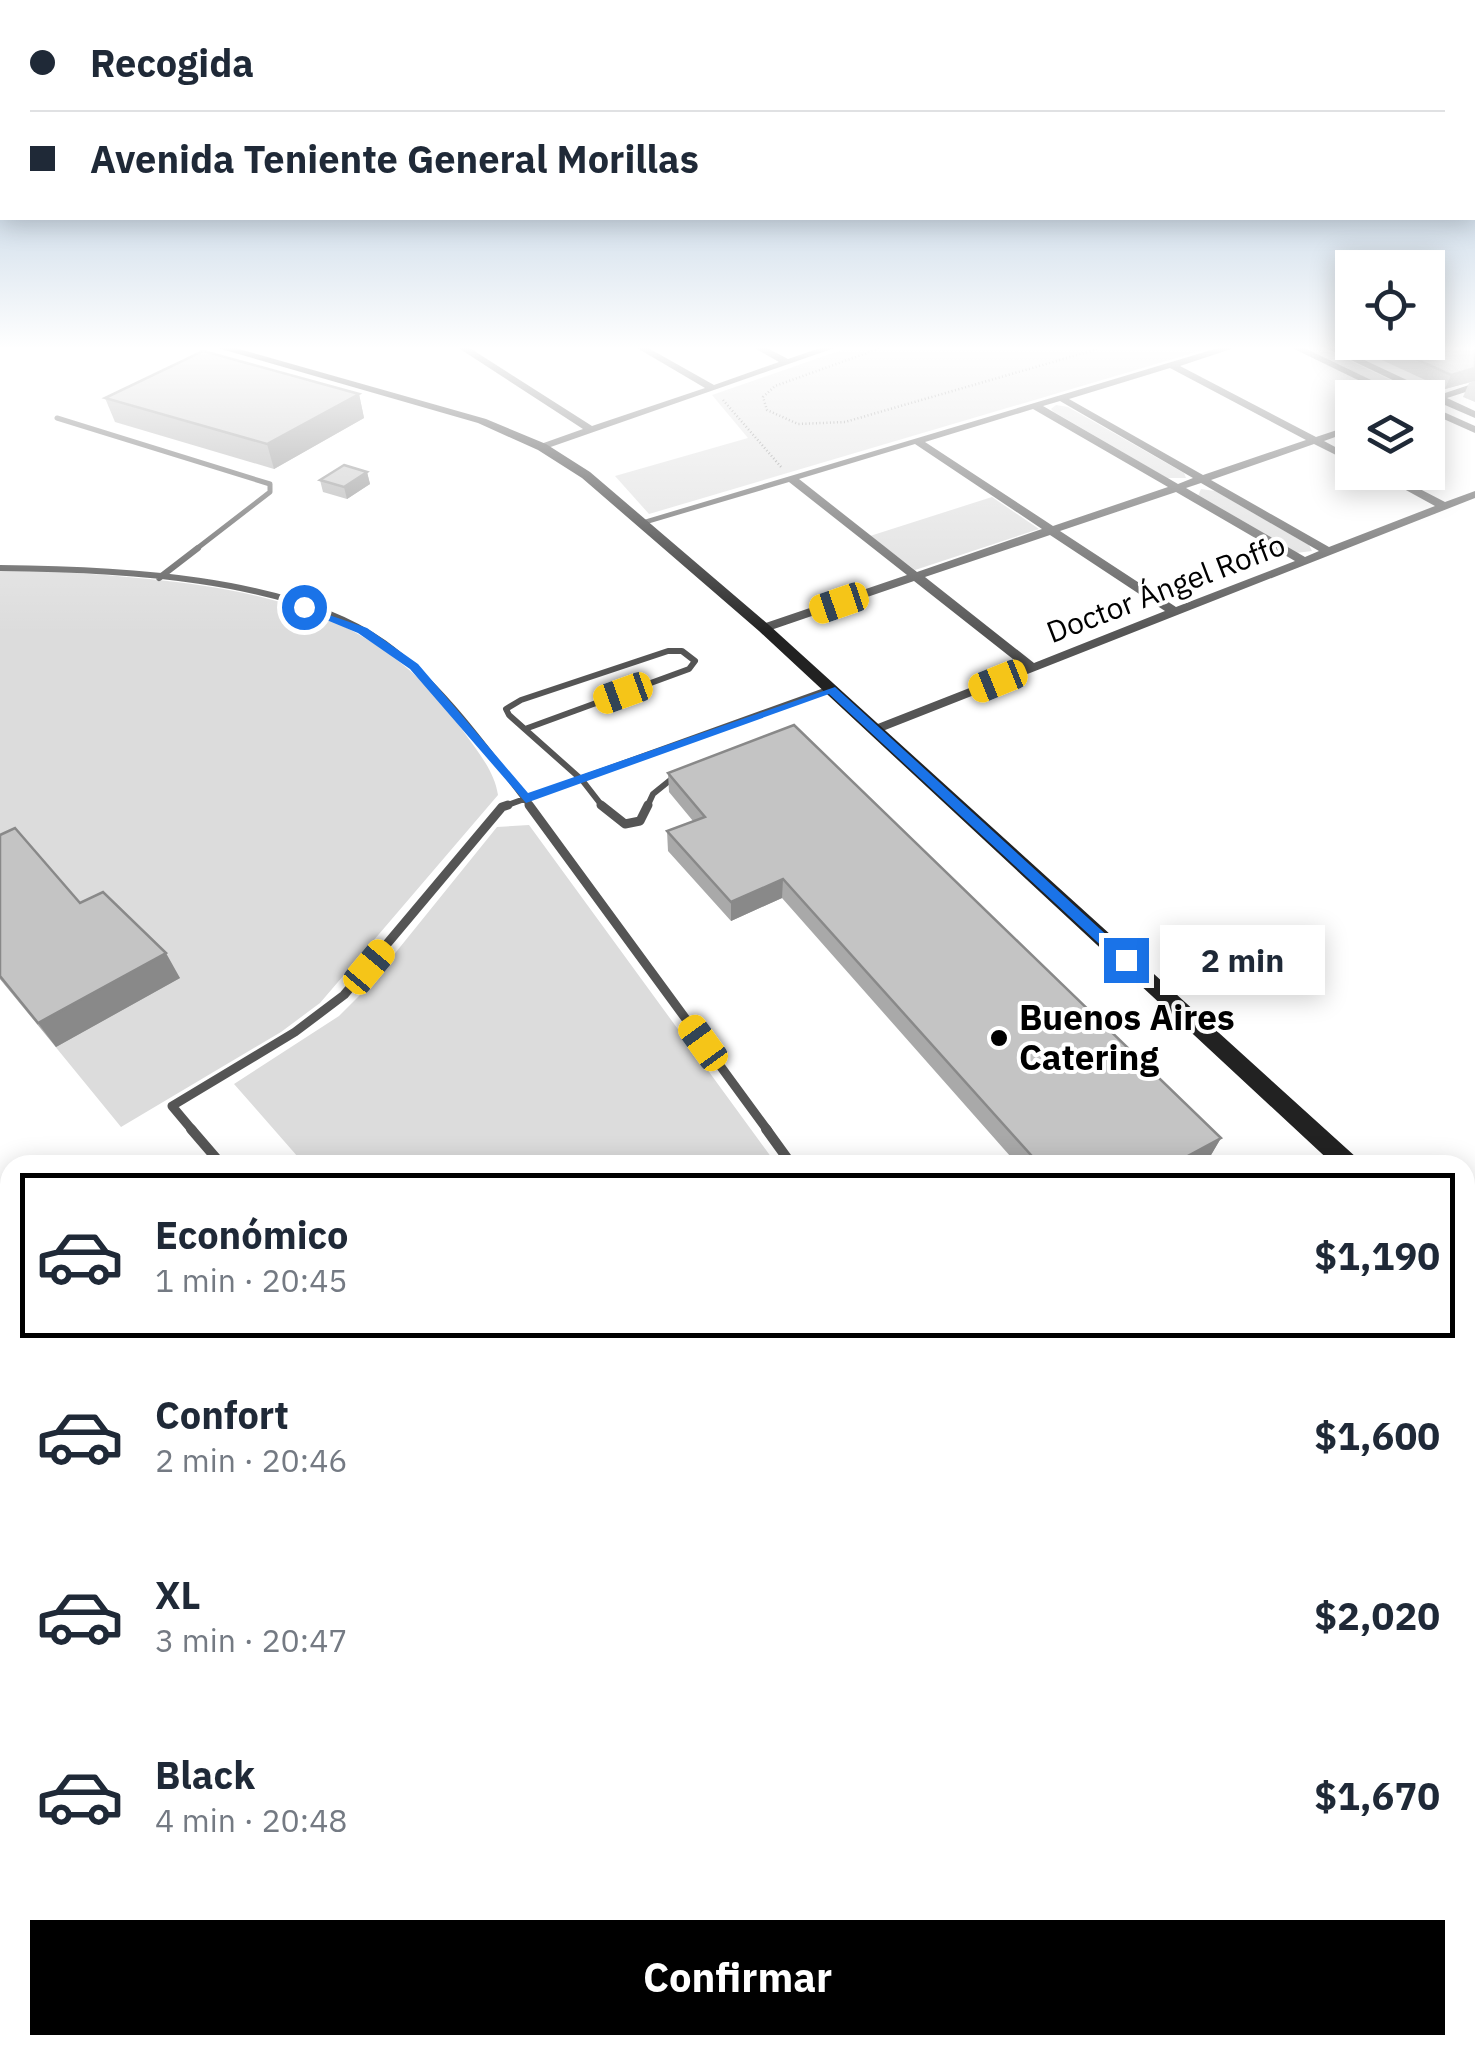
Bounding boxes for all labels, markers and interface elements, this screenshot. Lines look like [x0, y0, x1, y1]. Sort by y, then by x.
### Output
text: Recogida [90, 38, 254, 87]
text: Avenida Teniente General Morillas [90, 134, 699, 183]
map controls [1335, 250, 1445, 490]
button: locate [1335, 250, 1445, 360]
button: layers [1335, 380, 1445, 490]
street label: Doctor Ángel Roffo [1041, 524, 1290, 651]
car [806, 579, 872, 627]
route start [282, 585, 327, 630]
car [965, 656, 1031, 706]
car [590, 669, 656, 717]
callout: 2 min [1161, 925, 1326, 995]
car [338, 934, 400, 1000]
route end [1104, 938, 1149, 983]
text: 2 min [1201, 939, 1284, 981]
place label: Buenos Aires Catering [1019, 994, 1235, 1080]
car [673, 1010, 733, 1076]
marker: Buenos Aires Catering [988, 1027, 1010, 1049]
text: Económico [155, 1210, 348, 1259]
icon: car [35, 1211, 125, 1301]
text: $1,190 [1314, 1231, 1440, 1280]
text: 1 min · 20:45 [155, 1259, 348, 1301]
text: Confort [155, 1390, 289, 1439]
icon: car [35, 1391, 125, 1481]
text: $1,600 [1314, 1411, 1440, 1460]
text: 2 min · 20:46 [155, 1439, 348, 1481]
text: XL [155, 1570, 201, 1619]
icon: car [35, 1571, 125, 1661]
text: $2,020 [1314, 1591, 1440, 1640]
text: 3 min · 20:47 [155, 1619, 348, 1661]
text: Black [155, 1750, 255, 1799]
icon: car [35, 1751, 125, 1841]
text: $1,670 [1314, 1771, 1440, 1820]
text: 4 min · 20:48 [155, 1799, 348, 1841]
button: Confirmar [30, 1920, 1445, 2035]

